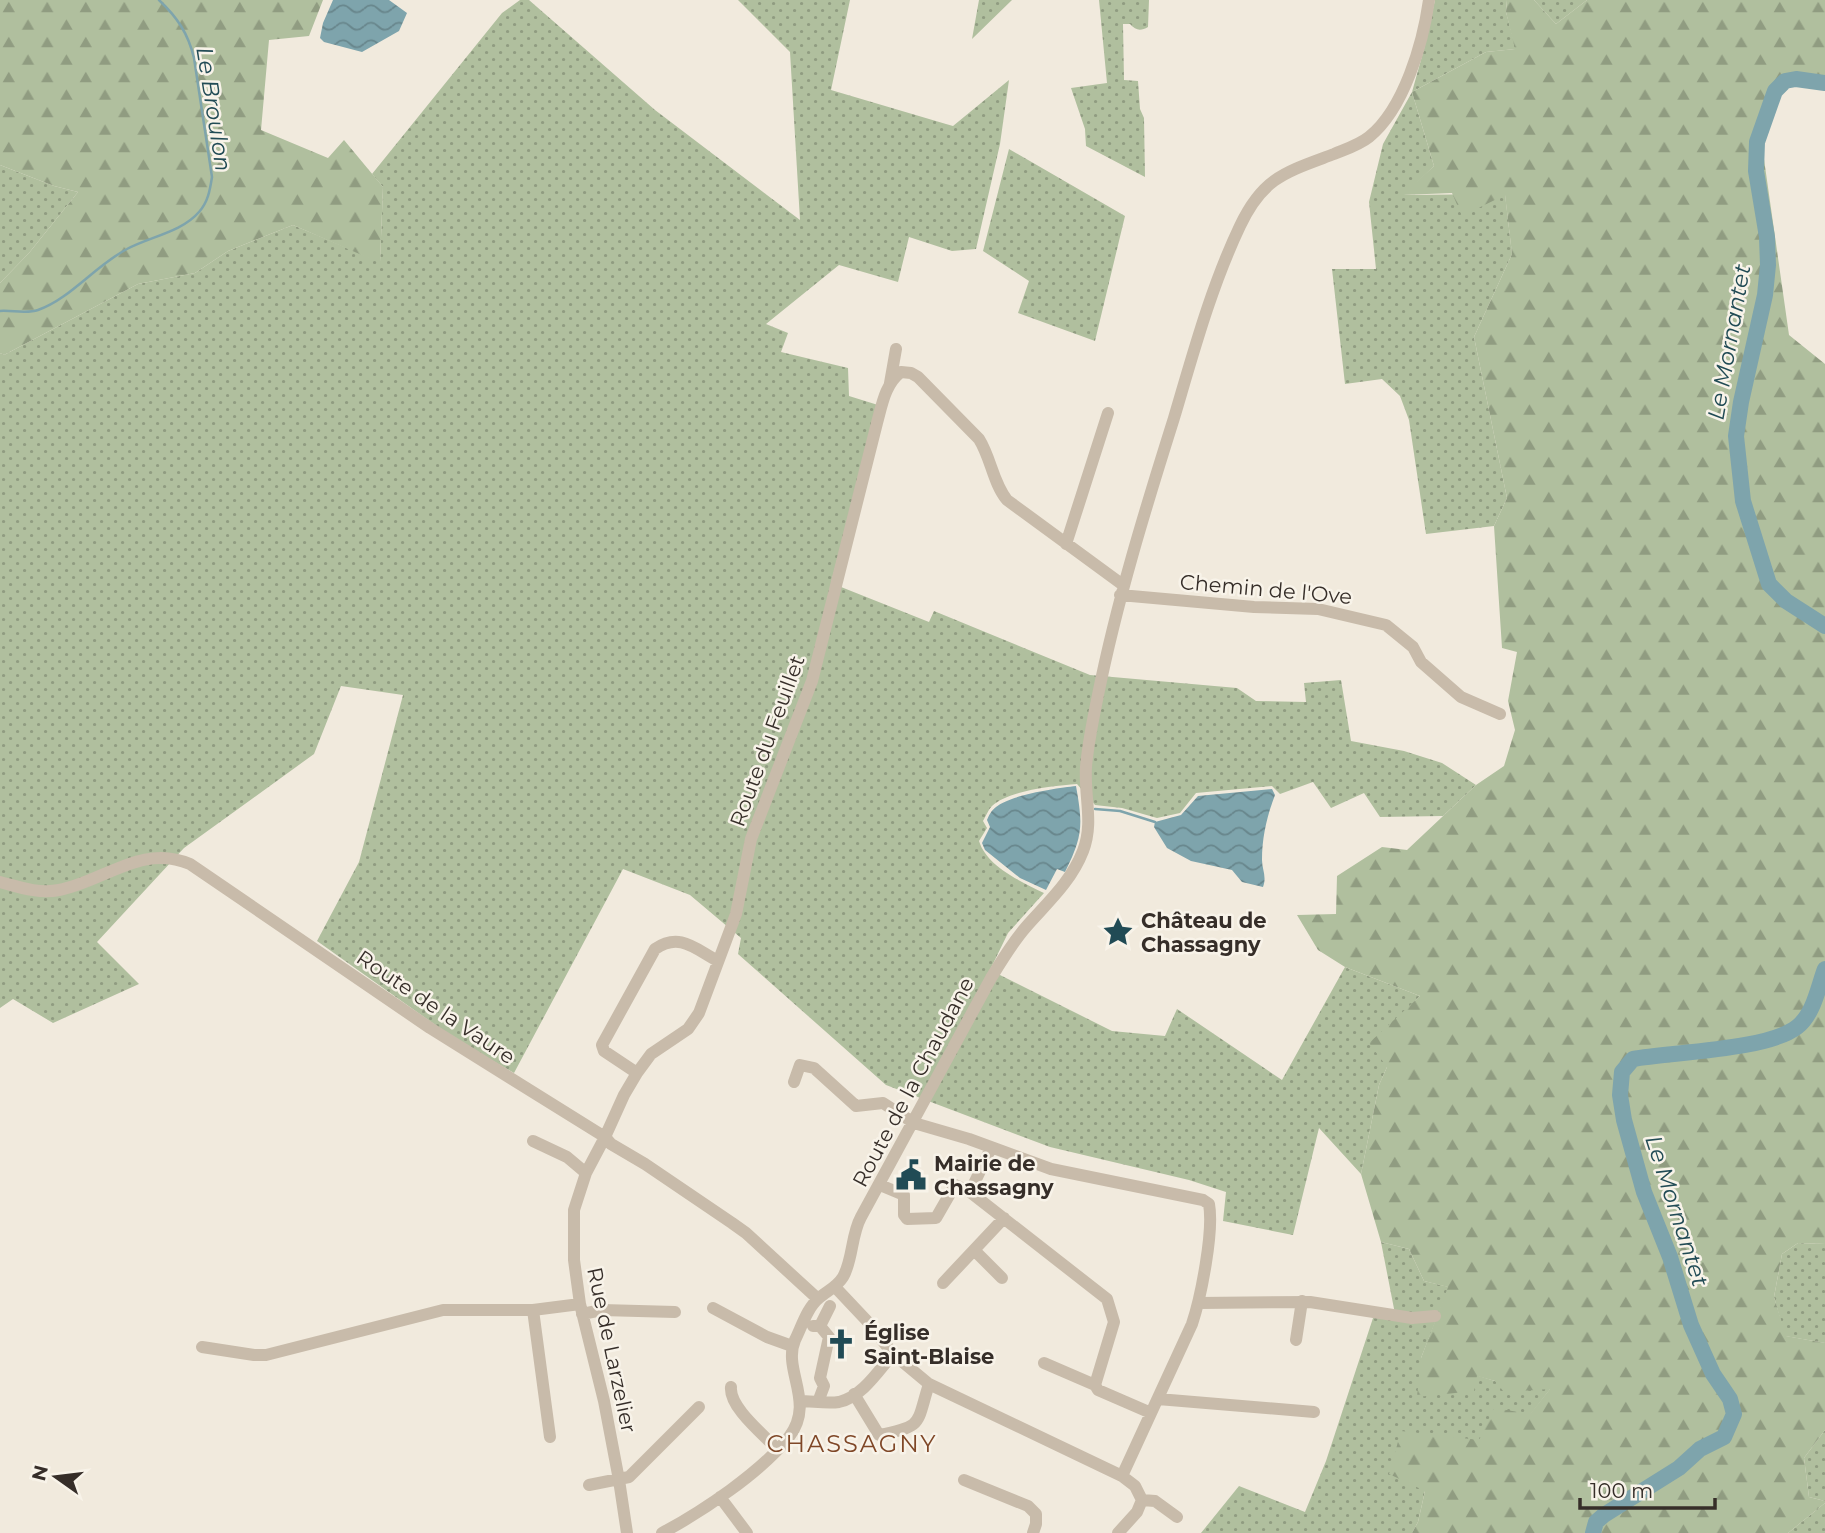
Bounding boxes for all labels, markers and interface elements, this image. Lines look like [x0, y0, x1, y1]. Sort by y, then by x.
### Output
water label: Le Broulon [190, 45, 238, 173]
water label: Le Mornantet [1702, 261, 1757, 422]
street label: Chemin de l'Ove [1179, 569, 1353, 609]
street label: Route du Feuillet [724, 652, 810, 830]
place label: Château de Chassagny [1141, 908, 1267, 957]
place icon: Château de Chassagny [1101, 915, 1135, 949]
street label: Route de la Vaure [352, 945, 520, 1069]
street label: Route de la Chaudane [847, 973, 979, 1191]
water label: Le Mornantet [1639, 1132, 1715, 1291]
place label: Mairie de Chassagny [934, 1151, 1054, 1200]
public building icon: Mairie de Chassagny [894, 1158, 928, 1192]
street label: Rue de Larzelier [582, 1265, 642, 1435]
place label: Église Saint-Blaise [864, 1320, 994, 1369]
church icon: Église Saint-Blaise [824, 1327, 858, 1361]
district label: CHASSAGNY [766, 1429, 938, 1458]
north arrow [21, 1442, 91, 1512]
text: N [27, 1463, 53, 1483]
scale bar [1580, 1466, 1715, 1510]
text: 100 m [1590, 1478, 1653, 1503]

